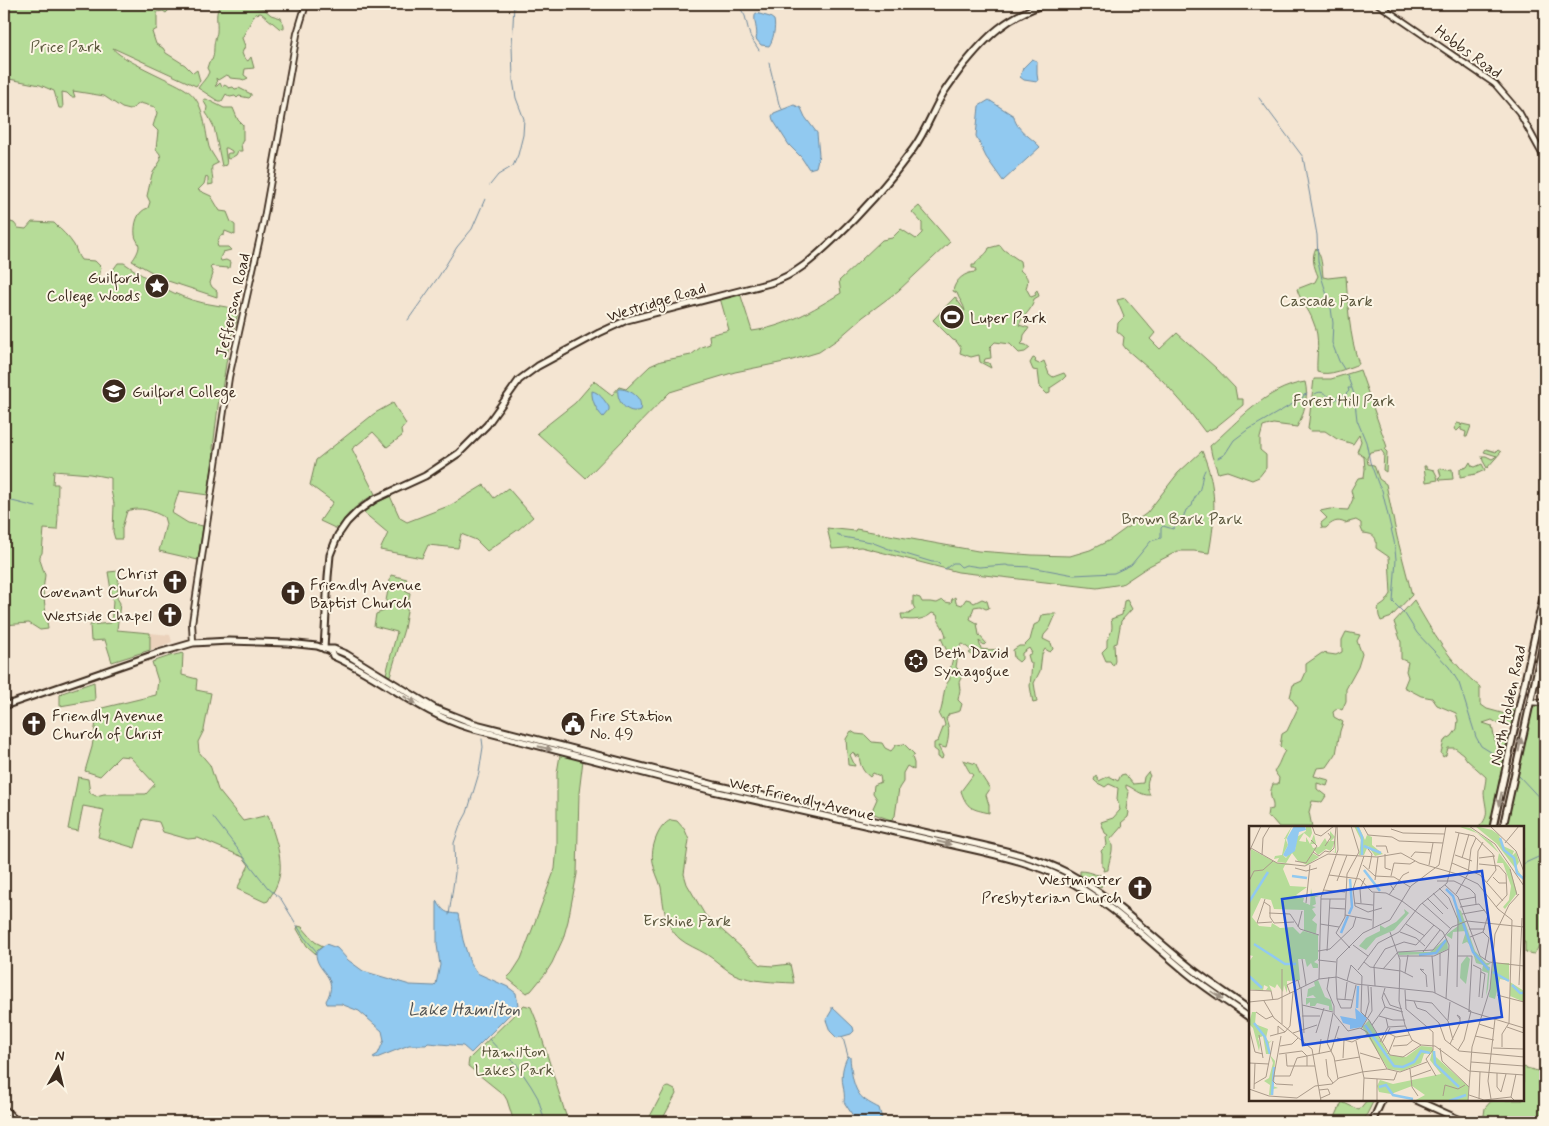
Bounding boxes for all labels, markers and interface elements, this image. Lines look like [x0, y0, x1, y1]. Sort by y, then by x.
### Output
street label: Hobbs Road [1430, 21, 1506, 84]
park label: Price Park [30, 37, 102, 58]
street label: Jefferson Road [211, 251, 256, 360]
place label: Guilford College Woods [47, 268, 140, 307]
place icon: Guilford College Woods [144, 273, 170, 299]
street label: Westridge Road [604, 277, 709, 328]
park label: Cascade Park [1279, 291, 1373, 312]
sports icon: Luper Park [939, 304, 965, 330]
place label: Luper Park [970, 308, 1046, 329]
school or university icon: Guilford College [101, 378, 127, 404]
place label: Guilford College [132, 382, 237, 405]
park label: Forest Hill Park [1293, 391, 1395, 412]
park label: Brown Bark Park [1122, 509, 1242, 530]
place label: Christ Covenant Church [39, 564, 158, 603]
church icon: Christ Covenant Church [162, 569, 188, 595]
place label: Friendly Avenue Baptist Church [310, 575, 422, 614]
church icon: Friendly Avenue Baptist Church [280, 580, 306, 606]
church icon: Westside Chapel [157, 602, 183, 628]
place label: Westside Chapel [43, 606, 152, 627]
place label: Beth David Synagogue [934, 643, 1010, 683]
street label: North Holden Road [1485, 643, 1531, 767]
synagogue icon: Beth David Synagogue [903, 648, 929, 674]
one-way arrow [403, 696, 416, 705]
place label: Friendly Avenue Church of Christ [52, 706, 164, 745]
place label: Fire Station No. 49 [590, 706, 672, 745]
church icon: Friendly Avenue Church of Christ [21, 711, 47, 737]
public building icon: Fire Station No. 49 [560, 711, 586, 737]
one-way arrow [1516, 738, 1524, 753]
one-way arrow [538, 744, 553, 752]
street label: West Friendly Avenue [727, 773, 877, 826]
one-way arrow [1495, 791, 1503, 807]
inset map [1249, 826, 1524, 1101]
one-way arrow [937, 839, 952, 847]
place label: Westminster Presbyterian Church [982, 870, 1122, 909]
church icon: Westminster Presbyterian Church [1127, 875, 1153, 901]
park label: Erskine Park [643, 911, 731, 932]
one-way arrow [1210, 990, 1224, 1000]
water label: Lake Hamilton [408, 998, 520, 1022]
park label: Hamilton Lakes Park [475, 1042, 553, 1081]
north arrow [32, 1044, 82, 1094]
text: N [54, 1047, 66, 1066]

